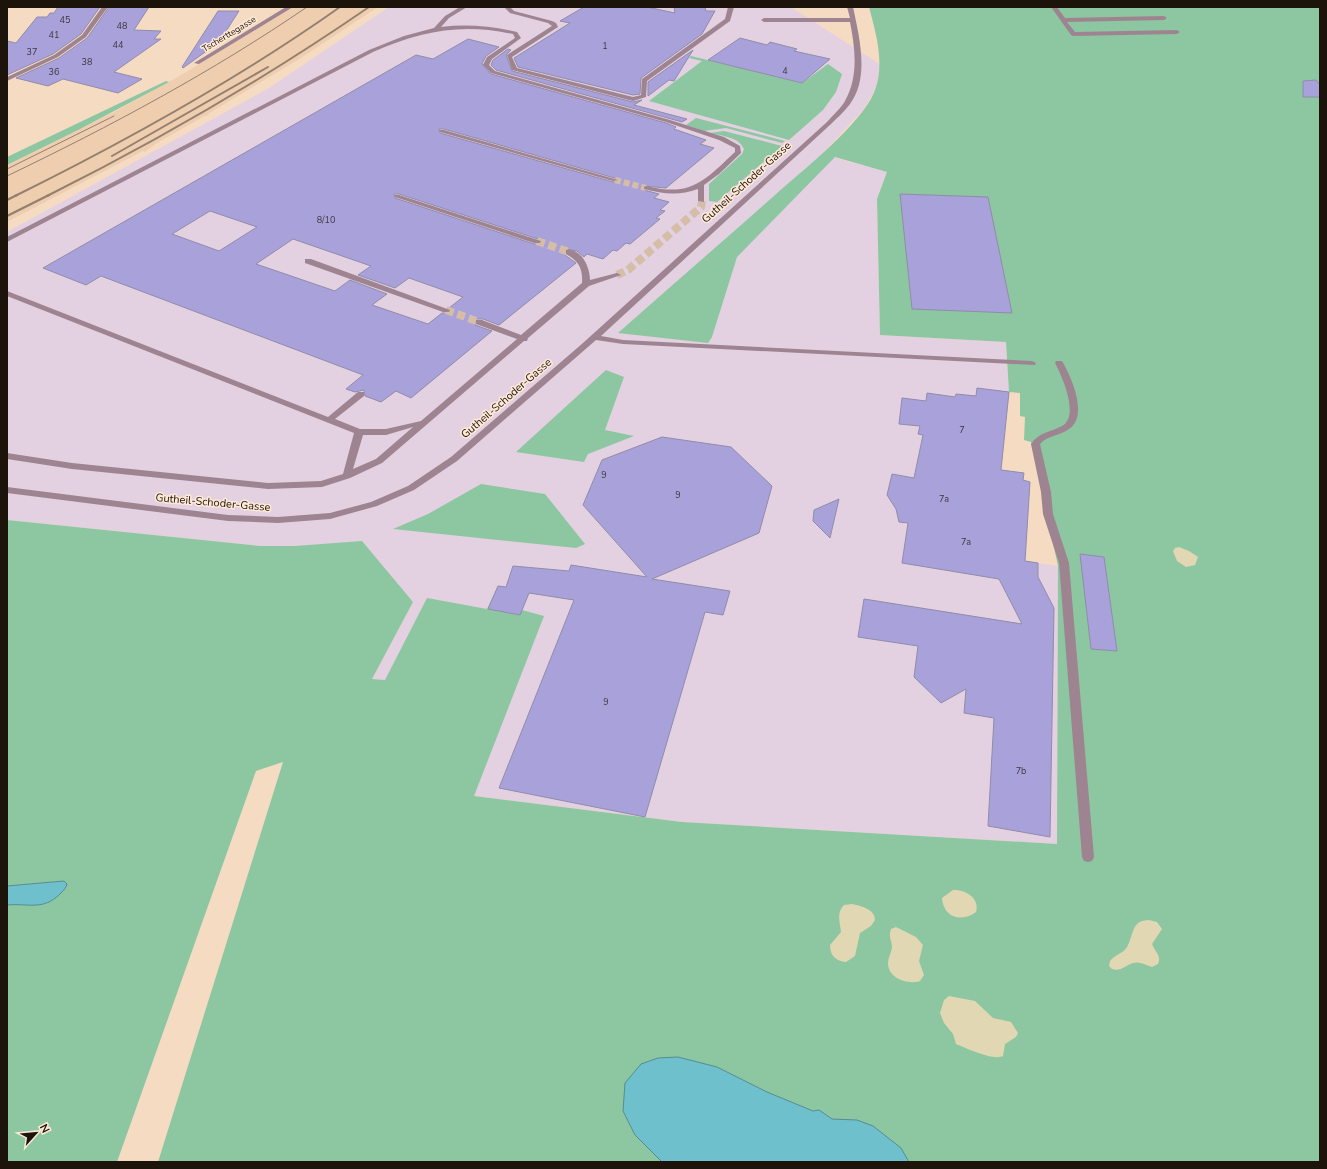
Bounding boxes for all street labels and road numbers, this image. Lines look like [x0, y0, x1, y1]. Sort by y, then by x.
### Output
street label: Tscherttegasse [200, 13, 258, 55]
street label: Gutheil-Schoder-Gasse [698, 138, 794, 227]
street label: Gutheil-Schoder-Gasse [458, 355, 555, 442]
street label: Gutheil-Schoder-Gasse [155, 490, 271, 515]

